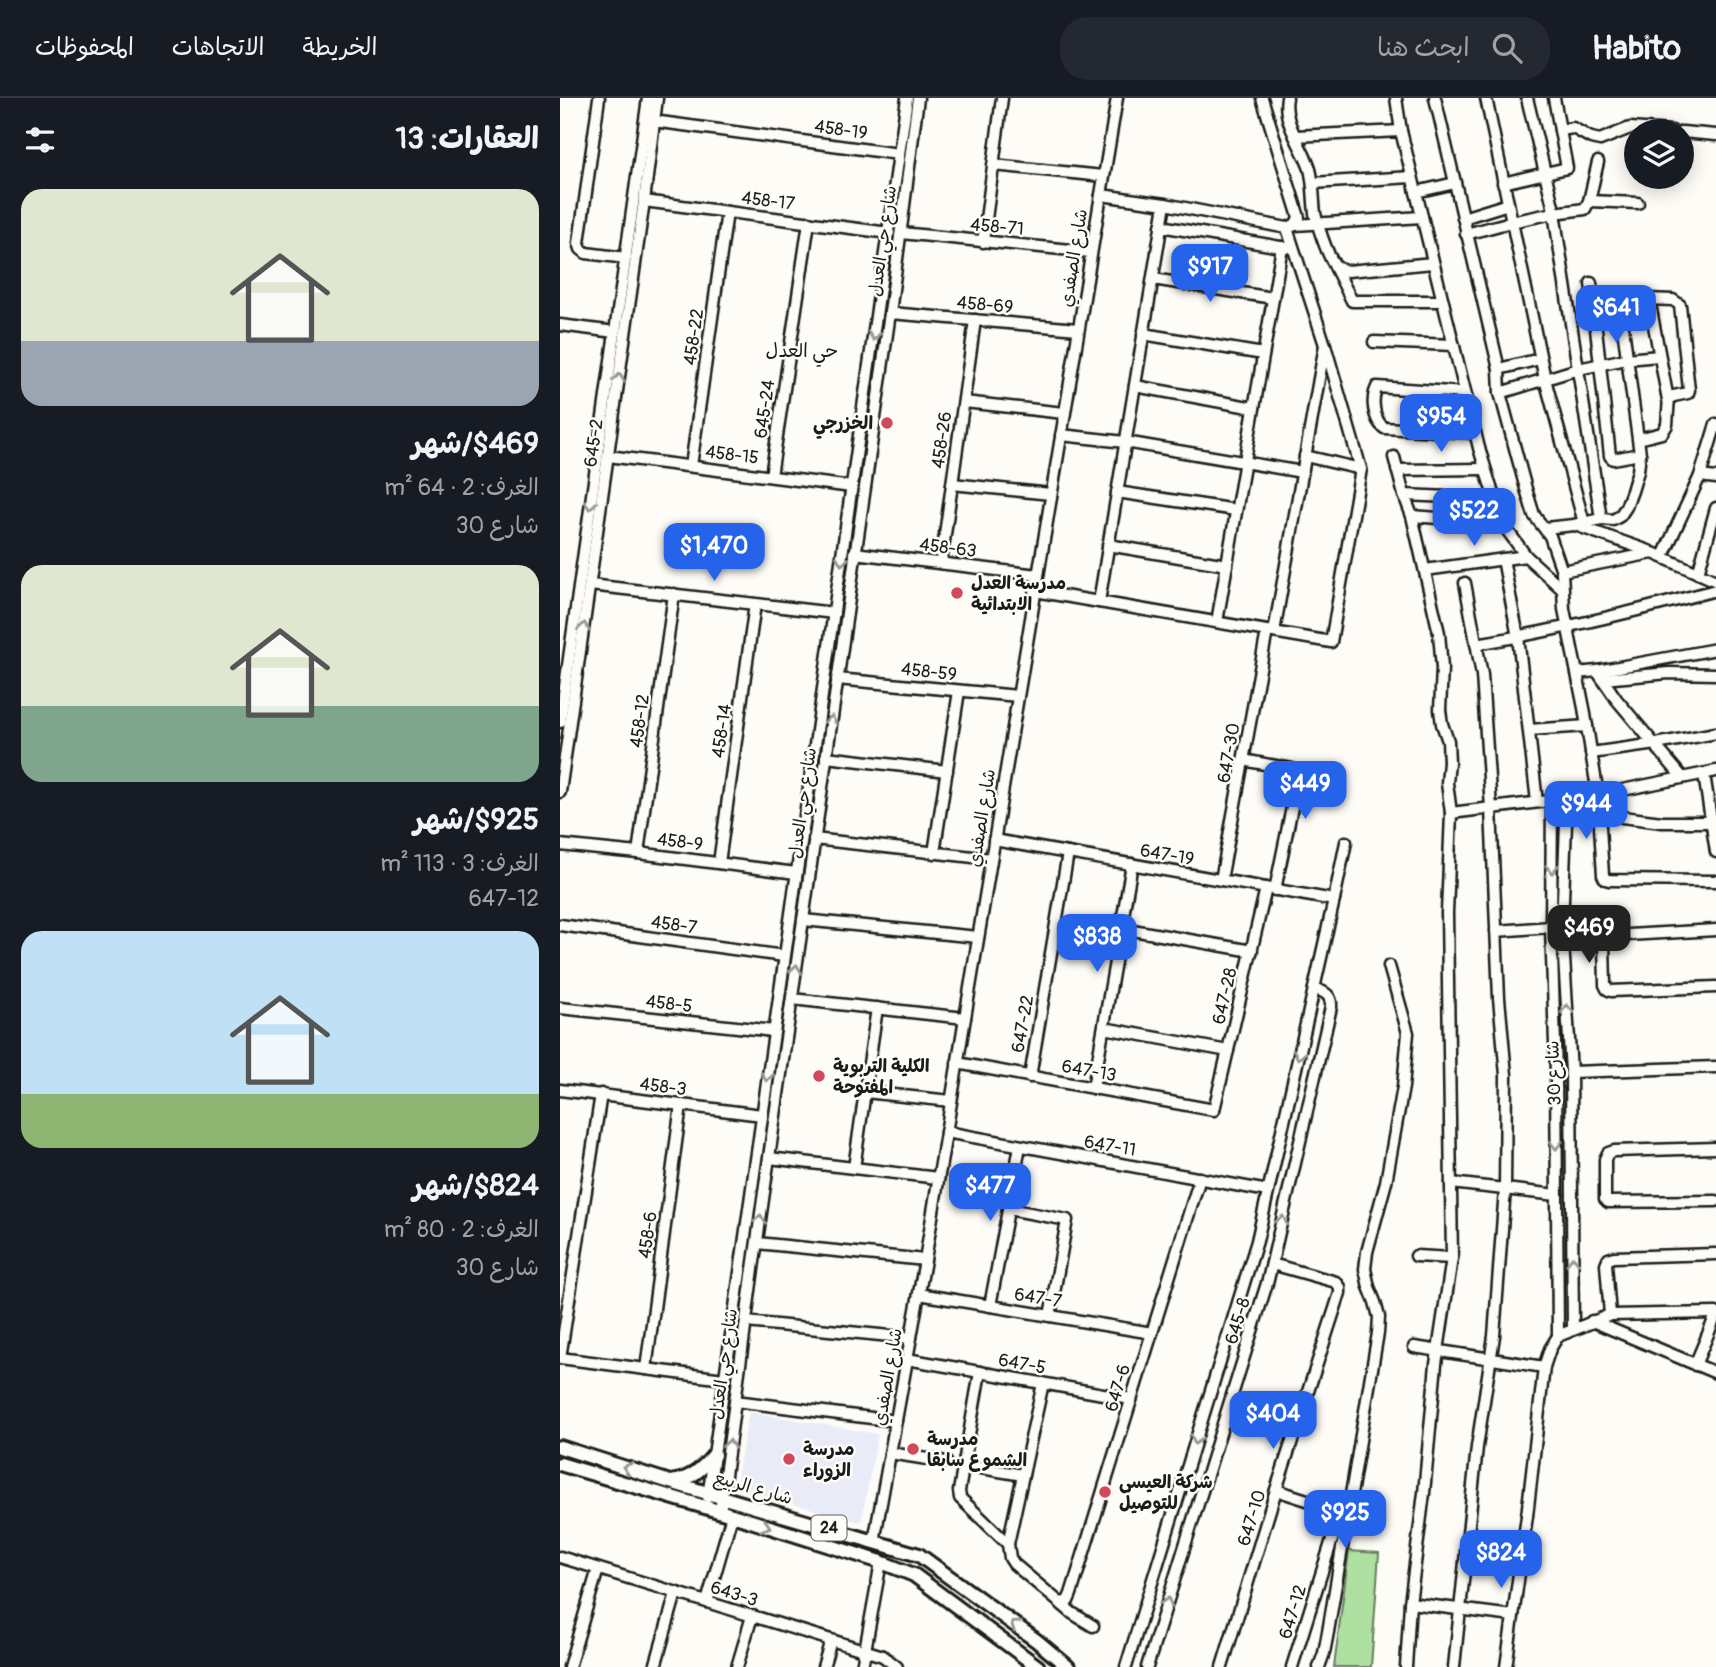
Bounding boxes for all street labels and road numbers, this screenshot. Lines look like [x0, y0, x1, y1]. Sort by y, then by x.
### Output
street label: 458-19 [813, 115, 869, 145]
street label: شارع حي العدل [864, 184, 906, 299]
street label: 458-17 [740, 186, 796, 216]
street label: شارع الصفدي [1055, 207, 1094, 309]
street label: 458-71 [969, 213, 1025, 241]
street label: 458-69 [956, 291, 1014, 319]
street label: 458-22 [679, 307, 709, 367]
street label: 645-24 [750, 378, 781, 440]
street label: 458-26 [927, 410, 957, 470]
street label: 645-2 [579, 417, 609, 469]
street label: 458-15 [704, 440, 760, 470]
street label: 458-63 [918, 533, 978, 563]
street label: 458-59 [900, 658, 958, 686]
street label: 458-12 [625, 693, 655, 749]
street label: 458-14 [707, 702, 737, 760]
street label: 647-30 [1212, 721, 1246, 785]
street label: شارع حي العدل [784, 746, 826, 861]
street label: شارع الصفدي [963, 767, 1002, 869]
street label: 458-9 [656, 828, 704, 856]
street label: 647-19 [1138, 839, 1196, 871]
street label: 458-7 [649, 910, 699, 940]
street label: 647-28 [1207, 966, 1243, 1026]
street label: 458-5 [645, 990, 693, 1018]
street label: 647-22 [1007, 993, 1039, 1055]
street label: شارع 30 [1541, 1040, 1567, 1106]
street label: 647-13 [1060, 1055, 1118, 1087]
street label: 458-3 [638, 1073, 688, 1101]
street label: 647-11 [1082, 1130, 1138, 1162]
street label: 458-6 [633, 1210, 663, 1260]
street label: 647-7 [1013, 1283, 1064, 1313]
street label: 645-8 [1220, 1295, 1256, 1347]
street label: شارع حي العدل [705, 1307, 747, 1422]
street label: شارع الصفدي [868, 1326, 909, 1428]
street label: 647-5 [996, 1349, 1048, 1379]
street label: 647-6 [1100, 1361, 1136, 1415]
street label: شارع الربيع [711, 1466, 795, 1511]
street label: 647-10 [1233, 1487, 1271, 1549]
road number: 24 [812, 1516, 846, 1540]
street label: 643-3 [707, 1576, 761, 1612]
street label: 647-12 [1274, 1582, 1312, 1642]

